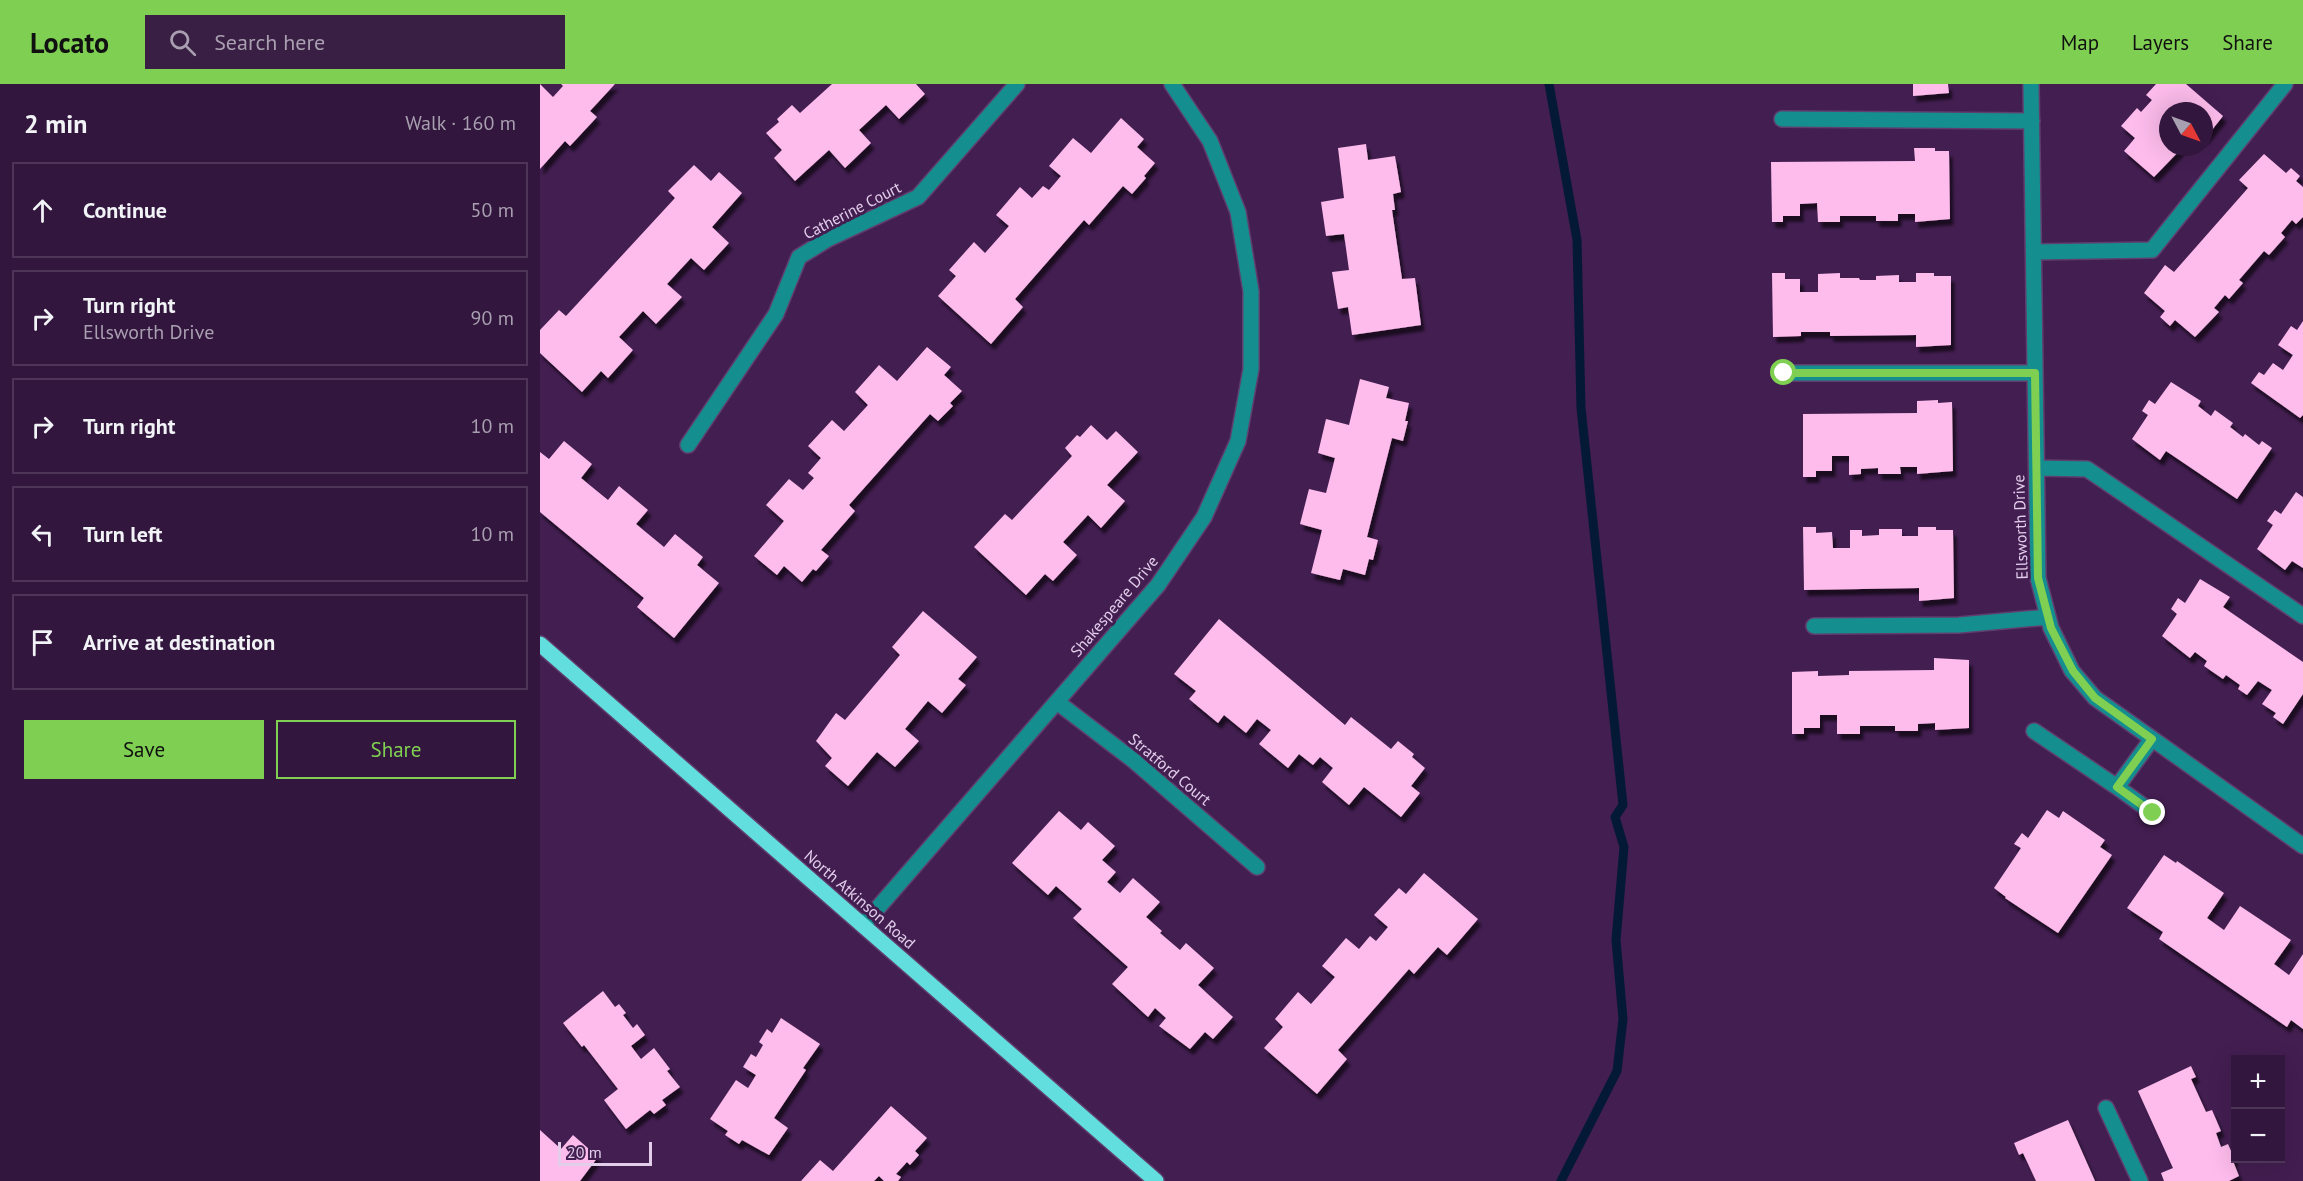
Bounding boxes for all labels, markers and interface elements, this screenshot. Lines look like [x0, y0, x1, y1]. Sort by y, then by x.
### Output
search box [145, 15, 565, 69]
text: Locato [30, 24, 109, 61]
icon: search [166, 26, 199, 59]
text: Search here [214, 28, 325, 56]
text: Map [2061, 29, 2099, 56]
text: Layers [2132, 29, 2189, 56]
text: Share [2222, 29, 2273, 56]
north arrow [2159, 102, 2213, 156]
text: 2 min [24, 107, 87, 140]
text: Walk · 160 m [405, 110, 516, 136]
street label: Catherine Court [800, 177, 905, 243]
icon: ahead [26, 194, 59, 227]
text: Continue [83, 196, 167, 224]
text: 50 m [471, 197, 514, 223]
text: Turn right [83, 291, 175, 319]
icon: right [26, 302, 59, 335]
text: 90 m [471, 305, 514, 331]
text: Ellsworth Drive [83, 319, 214, 345]
route start [1770, 359, 1796, 385]
icon: right [26, 410, 59, 443]
text: Turn right [83, 412, 175, 440]
text: 10 m [471, 413, 514, 439]
street label: Ellsworth Drive [2008, 474, 2032, 580]
icon: left [26, 518, 59, 551]
text: Turn left [83, 520, 163, 548]
text: 10 m [471, 521, 514, 547]
street label: Shakespeare Drive [1066, 551, 1162, 661]
icon: arrive [26, 626, 59, 659]
text: Arrive at destination [83, 628, 275, 656]
button: Save [24, 720, 264, 779]
button: Share [276, 720, 516, 779]
street label: Stratford Court [1125, 729, 1216, 810]
route end [2139, 799, 2165, 825]
street label: North Atkinson Road [800, 845, 920, 953]
map controls [2231, 1055, 2285, 1163]
button: + [2231, 1055, 2285, 1109]
button: − [2231, 1109, 2285, 1163]
scale bar [558, 1139, 652, 1166]
text: 20 m [567, 1142, 602, 1162]

